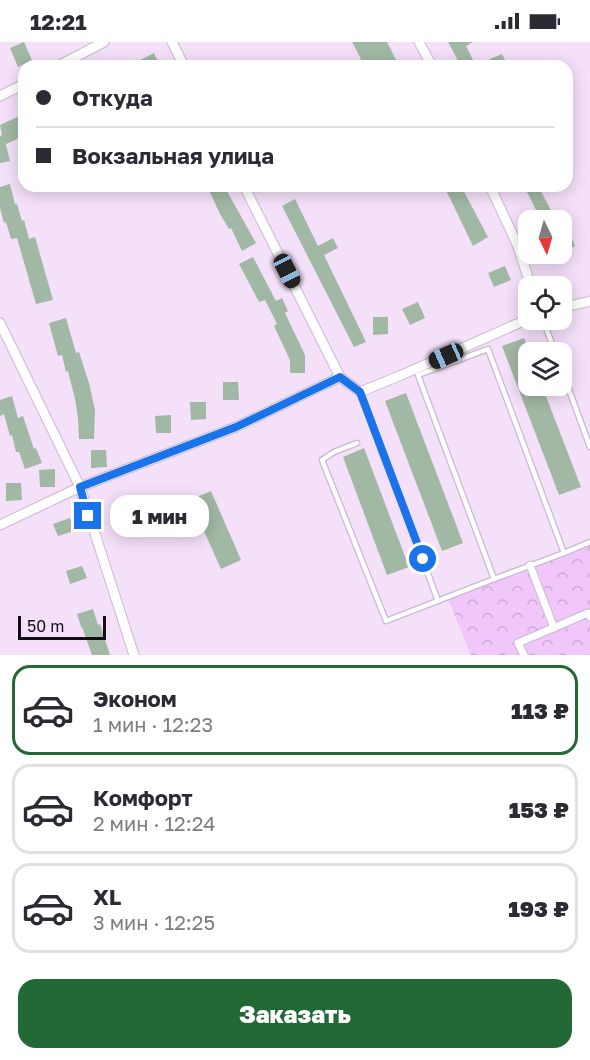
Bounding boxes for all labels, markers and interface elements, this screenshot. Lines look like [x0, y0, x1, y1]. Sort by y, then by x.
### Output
text: 12:21 [30, 8, 87, 35]
text: Откуда [72, 84, 153, 111]
text: Вокзальная улица [72, 142, 274, 169]
north arrow [518, 210, 572, 264]
map controls [518, 210, 572, 396]
car [271, 251, 303, 291]
button: locate [518, 276, 572, 330]
car [426, 340, 466, 372]
button: layers [518, 342, 572, 396]
callout: 1 мин [109, 495, 208, 537]
route end [74, 502, 101, 529]
text: 1 мин [132, 504, 187, 528]
route start [409, 545, 436, 572]
scale bar [18, 613, 106, 640]
text: 50 m [27, 616, 64, 636]
icon: car [21, 683, 75, 737]
text: Эконом [93, 685, 177, 712]
text: 113 ₽ [511, 697, 569, 724]
text: 1 мин · 12:23 [93, 712, 213, 736]
icon: car [21, 782, 75, 836]
text: Комфорт [93, 784, 193, 811]
text: 153 ₽ [509, 796, 569, 823]
text: 2 мин · 12:24 [93, 811, 216, 835]
icon: car [21, 881, 75, 935]
text: XL [93, 883, 121, 910]
text: 193 ₽ [508, 895, 569, 922]
text: 3 мин · 12:25 [93, 910, 215, 934]
button: Заказать [18, 979, 572, 1048]

